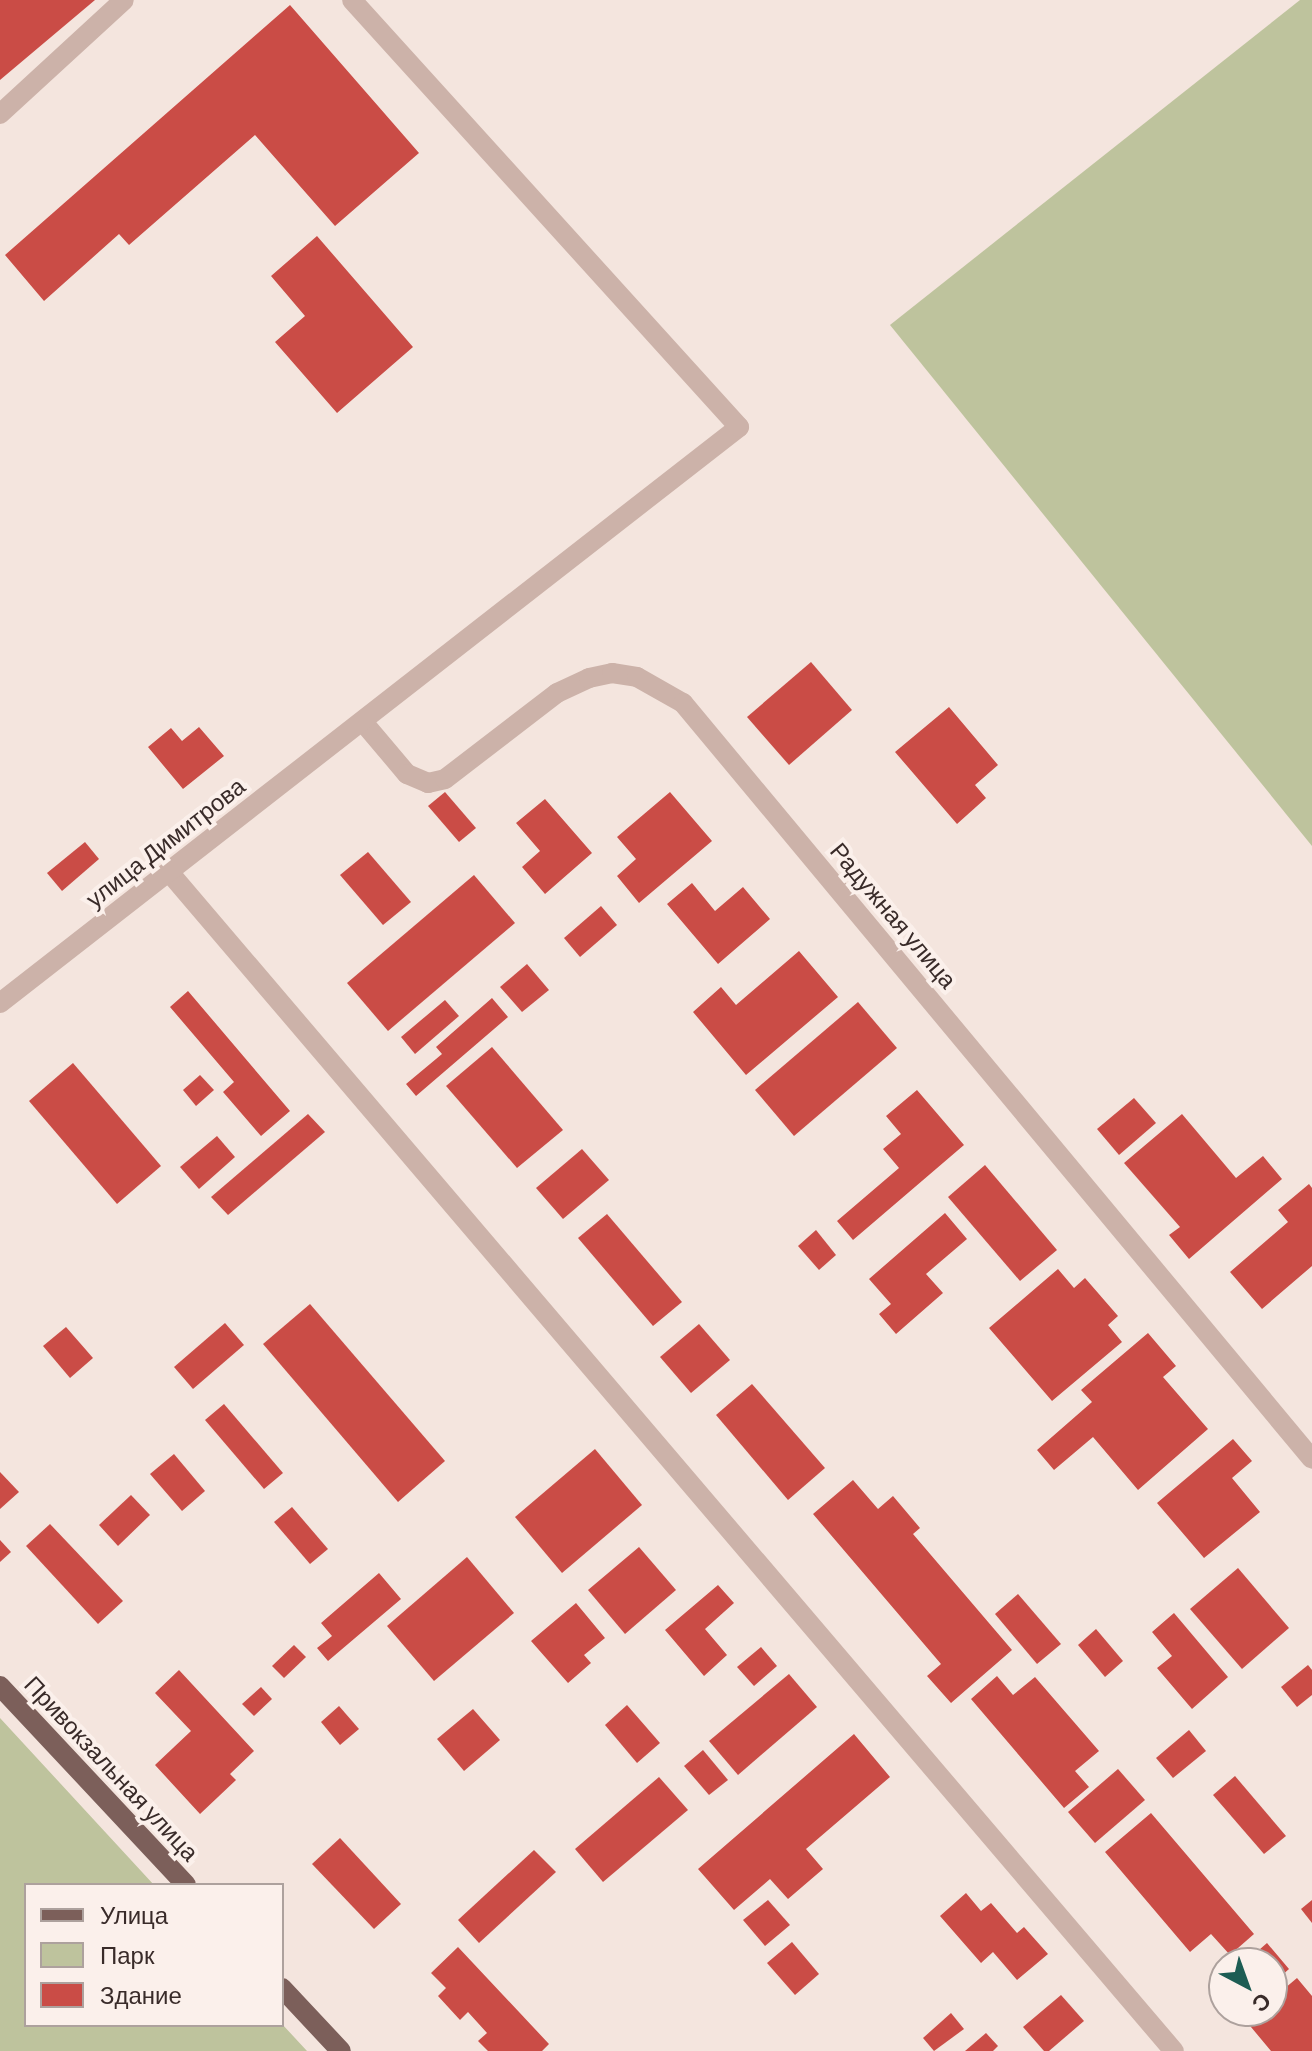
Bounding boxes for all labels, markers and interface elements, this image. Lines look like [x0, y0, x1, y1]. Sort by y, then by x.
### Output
street label: улица Димитрова [80, 771, 250, 913]
street label: Радужная улица [825, 836, 963, 994]
street label: Привокзальная улица [19, 1670, 205, 1866]
legend [24, 1883, 284, 2027]
text: Улица [100, 1900, 168, 1929]
text: Парк [100, 1940, 154, 1969]
north arrow [1208, 1947, 1288, 2027]
text: Здание [100, 1980, 182, 2009]
text: С [1248, 1989, 1277, 2019]

